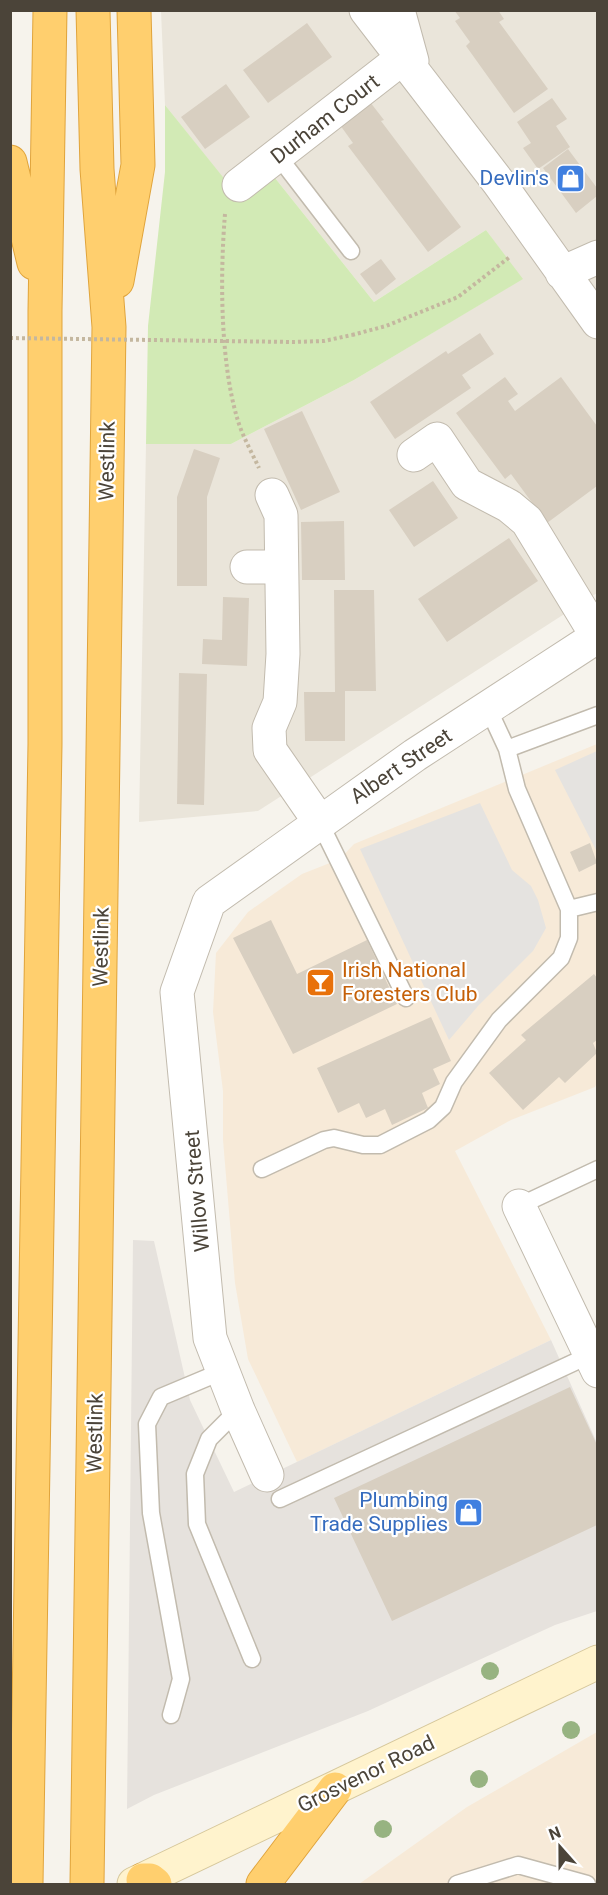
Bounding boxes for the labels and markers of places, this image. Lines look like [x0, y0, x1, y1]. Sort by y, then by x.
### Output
shop icon: Devlin's [554, 162, 586, 194]
place label: Devlin's [480, 166, 549, 190]
place label: Irish National Foresters Club [342, 958, 478, 1006]
bar icon: Irish National Foresters Club [305, 966, 337, 998]
place label: Plumbing Trade Supplies [310, 1488, 448, 1536]
shop icon: Plumbing Trade Supplies [453, 1496, 485, 1528]

